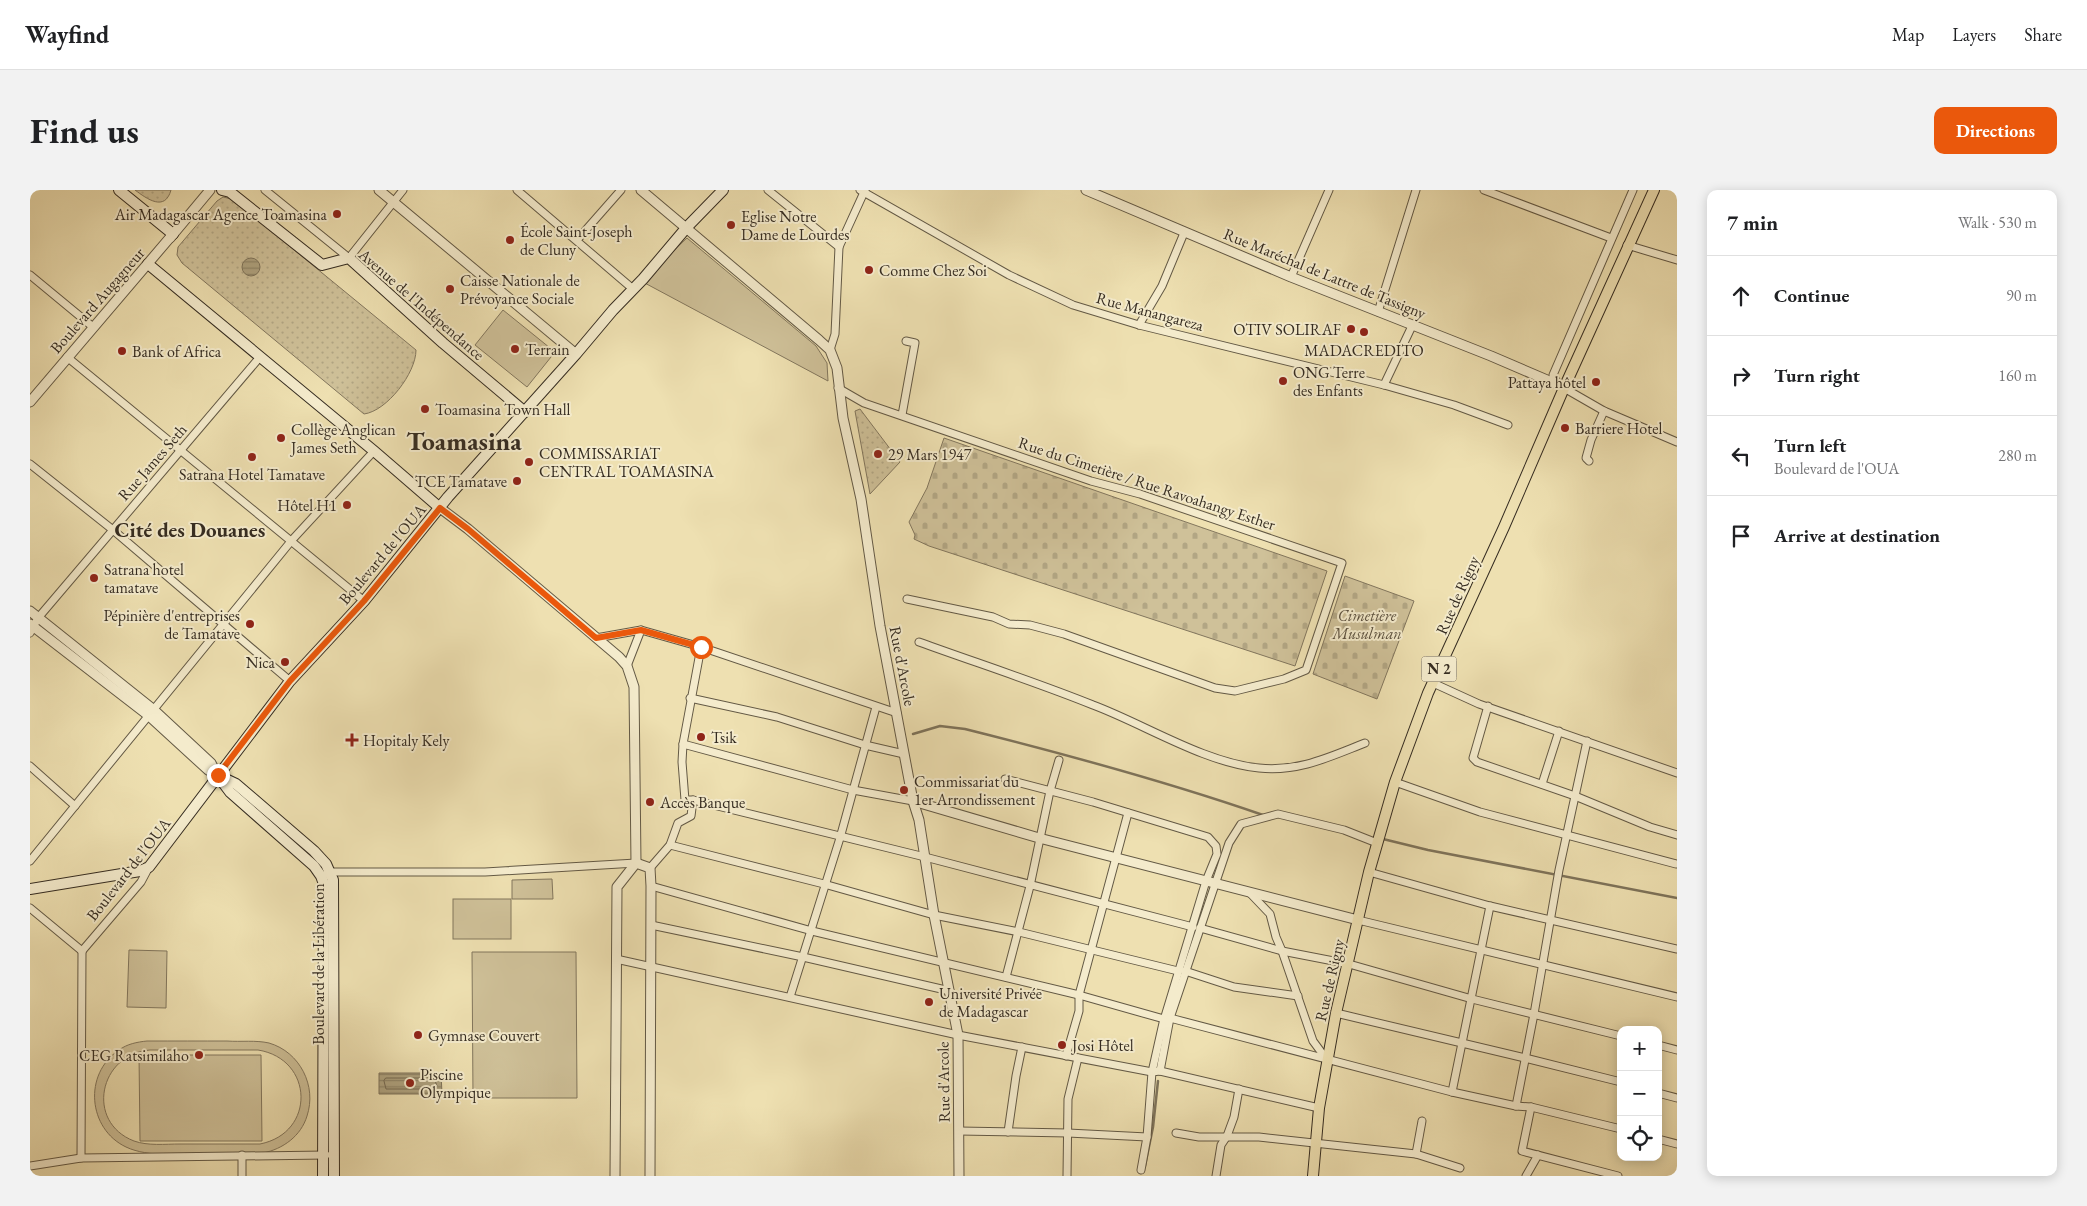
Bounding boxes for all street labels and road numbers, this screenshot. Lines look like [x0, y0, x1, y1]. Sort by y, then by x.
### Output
street label: Rue Maréchal de Lattre de Tassigny [1221, 223, 1430, 324]
street label: Boulevard Augagneur [46, 242, 150, 358]
street label: Avenue de l'Indépendance [354, 243, 489, 365]
street label: Rue Manangareza [1094, 287, 1206, 336]
street label: Rue James Seth [113, 420, 192, 505]
street label: Rue du Cimetière / Rue Ravoahangy Esther [1016, 432, 1279, 535]
street label: Boulevard de l'OUA [334, 499, 431, 609]
street label: Rue de Rigny [1431, 552, 1485, 638]
street label: Rue d'Arcole [884, 624, 921, 708]
road number: N 2 [1422, 656, 1456, 682]
street label: Boulevard de l'OUA [82, 813, 176, 925]
street label: Boulevard de la Libération [308, 883, 329, 1045]
street label: Rue de Rigny [1310, 936, 1349, 1023]
street label: Rue d'Arcole [932, 1041, 955, 1123]

